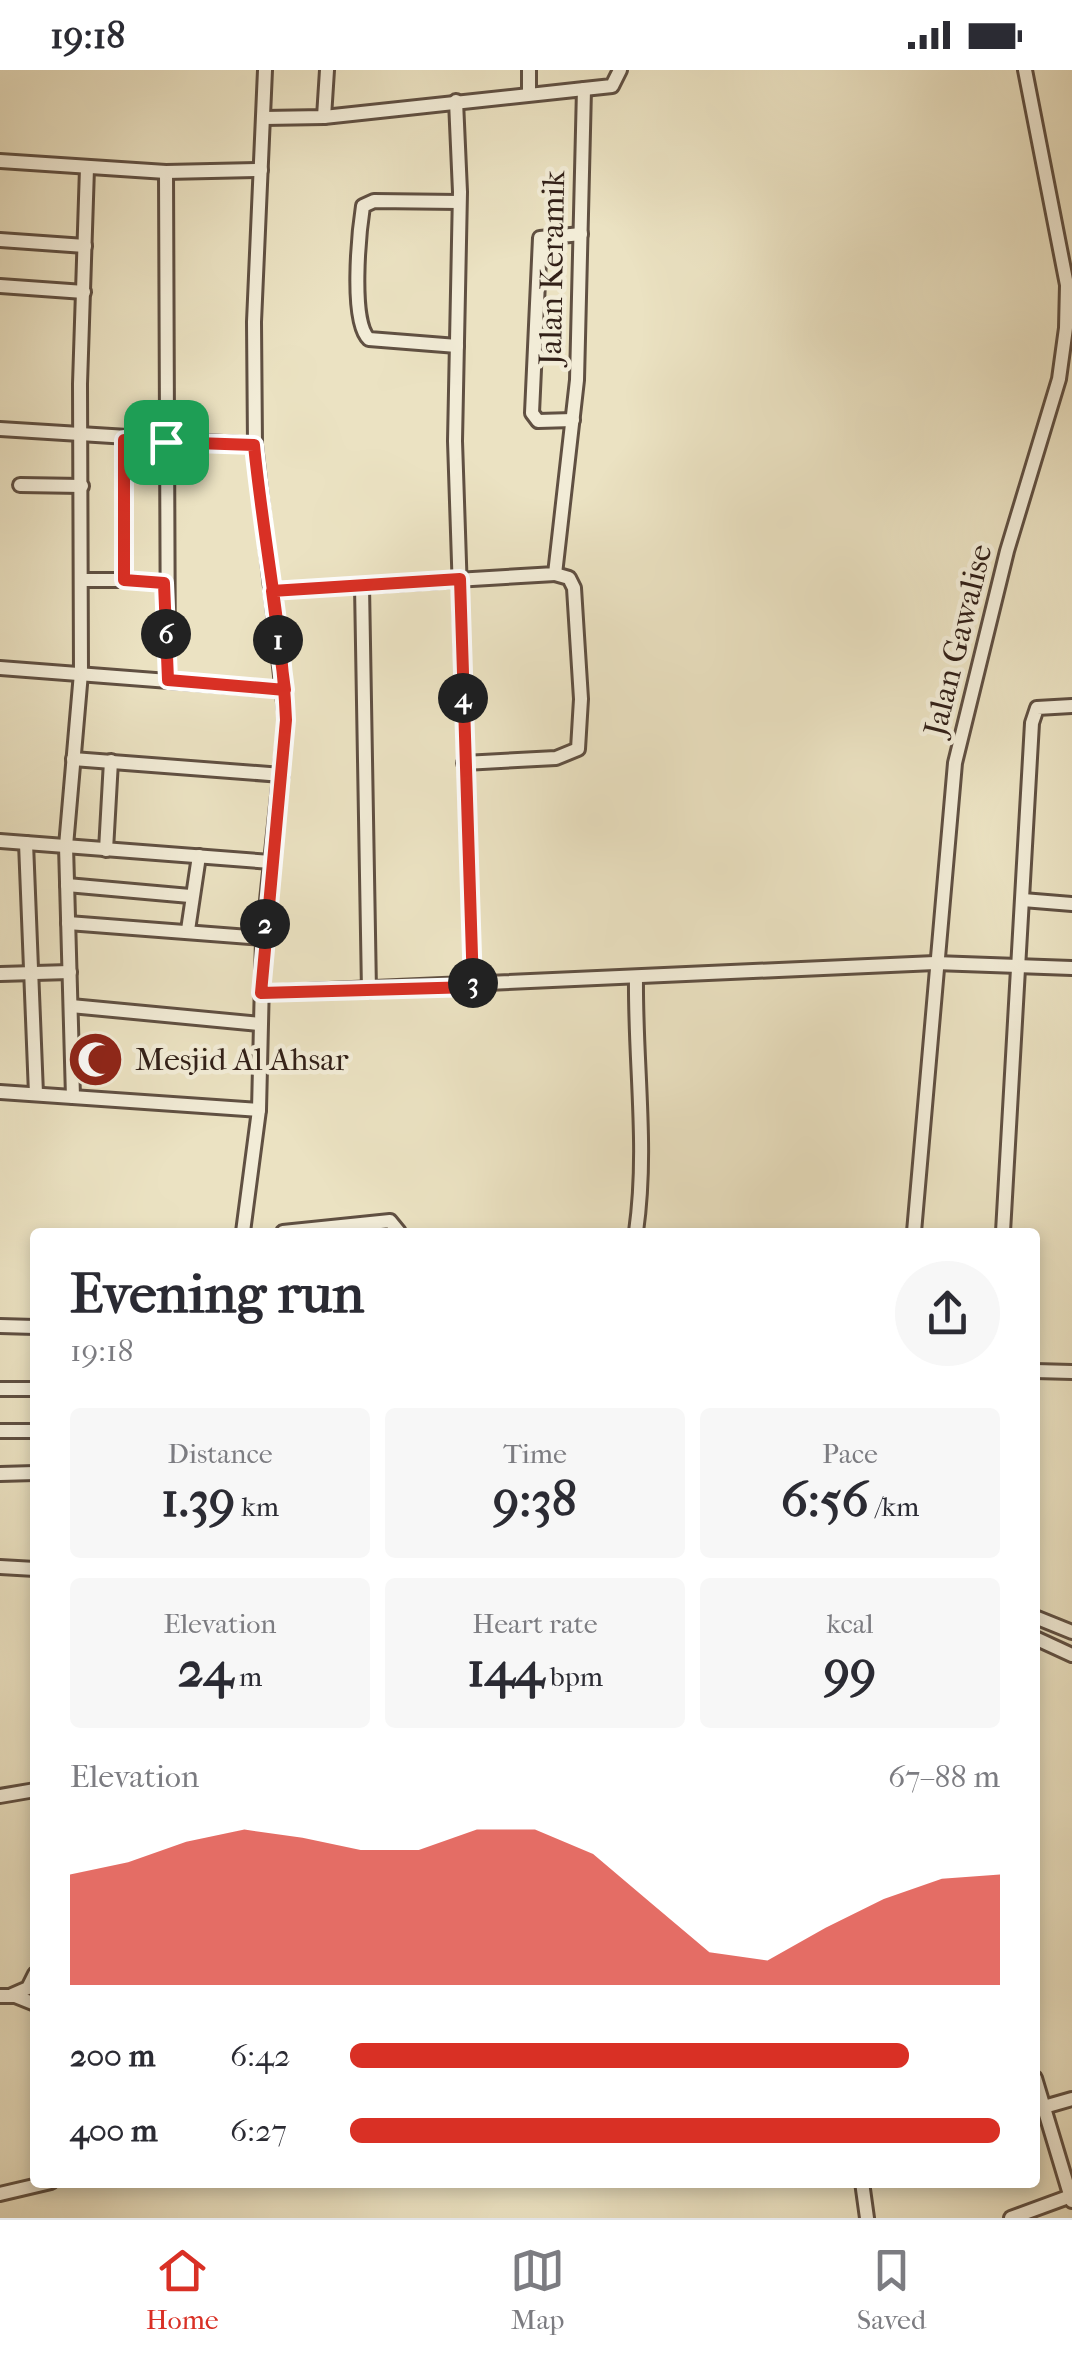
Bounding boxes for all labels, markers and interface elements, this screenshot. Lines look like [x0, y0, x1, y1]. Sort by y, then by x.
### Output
text: 19:18 [50, 13, 125, 58]
street label: Jalan Keramik [532, 170, 572, 369]
pin [124, 400, 209, 485]
icon: arrive [139, 415, 194, 470]
street label: Jalan Gawalise [916, 540, 1000, 743]
pin: 6 [141, 609, 191, 659]
pin: 1 [253, 615, 303, 665]
text: 6 [158, 617, 174, 650]
text: 1 [273, 623, 283, 656]
pin: 4 [438, 673, 488, 723]
text: 4 [455, 681, 471, 714]
pin: 2 [240, 899, 290, 949]
text: 2 [258, 907, 272, 940]
pin: 3 [448, 958, 498, 1008]
text: 3 [467, 966, 479, 999]
mosque icon: Mesjid Al Ahsar [66, 1029, 126, 1089]
place label: Mesjid Al Ahsar [135, 1041, 349, 1078]
button: share [895, 1261, 1000, 1366]
text: Evening run [70, 1262, 364, 1326]
text: 19:18 [70, 1332, 133, 1369]
text: Distance [167, 1437, 273, 1470]
text: Time [503, 1437, 567, 1470]
text: Pace [822, 1437, 878, 1470]
text: 1.39 [161, 1470, 235, 1529]
text: 9:38 [493, 1470, 577, 1529]
text: 6:56 [781, 1470, 869, 1529]
text: km [235, 1490, 279, 1523]
text: /km [869, 1490, 919, 1523]
text: Elevation [163, 1607, 277, 1640]
text: Heart rate [472, 1607, 598, 1640]
text: kcal [826, 1607, 874, 1640]
text: 24 [178, 1640, 233, 1699]
text: 144 [467, 1640, 544, 1699]
text: 99 [824, 1640, 876, 1699]
text: m [233, 1660, 262, 1693]
text: bpm [544, 1660, 603, 1693]
text: Elevation [70, 1758, 199, 1795]
text: 67–88 m [888, 1758, 1000, 1795]
text: 200 m [70, 2037, 155, 2074]
text: 6:42 [230, 2037, 290, 2074]
text: 400 m [70, 2112, 158, 2149]
text: 6:27 [230, 2112, 287, 2149]
tab: Home [146, 2243, 219, 2336]
tab: Map [510, 2243, 565, 2336]
tab: Saved [857, 2243, 926, 2336]

